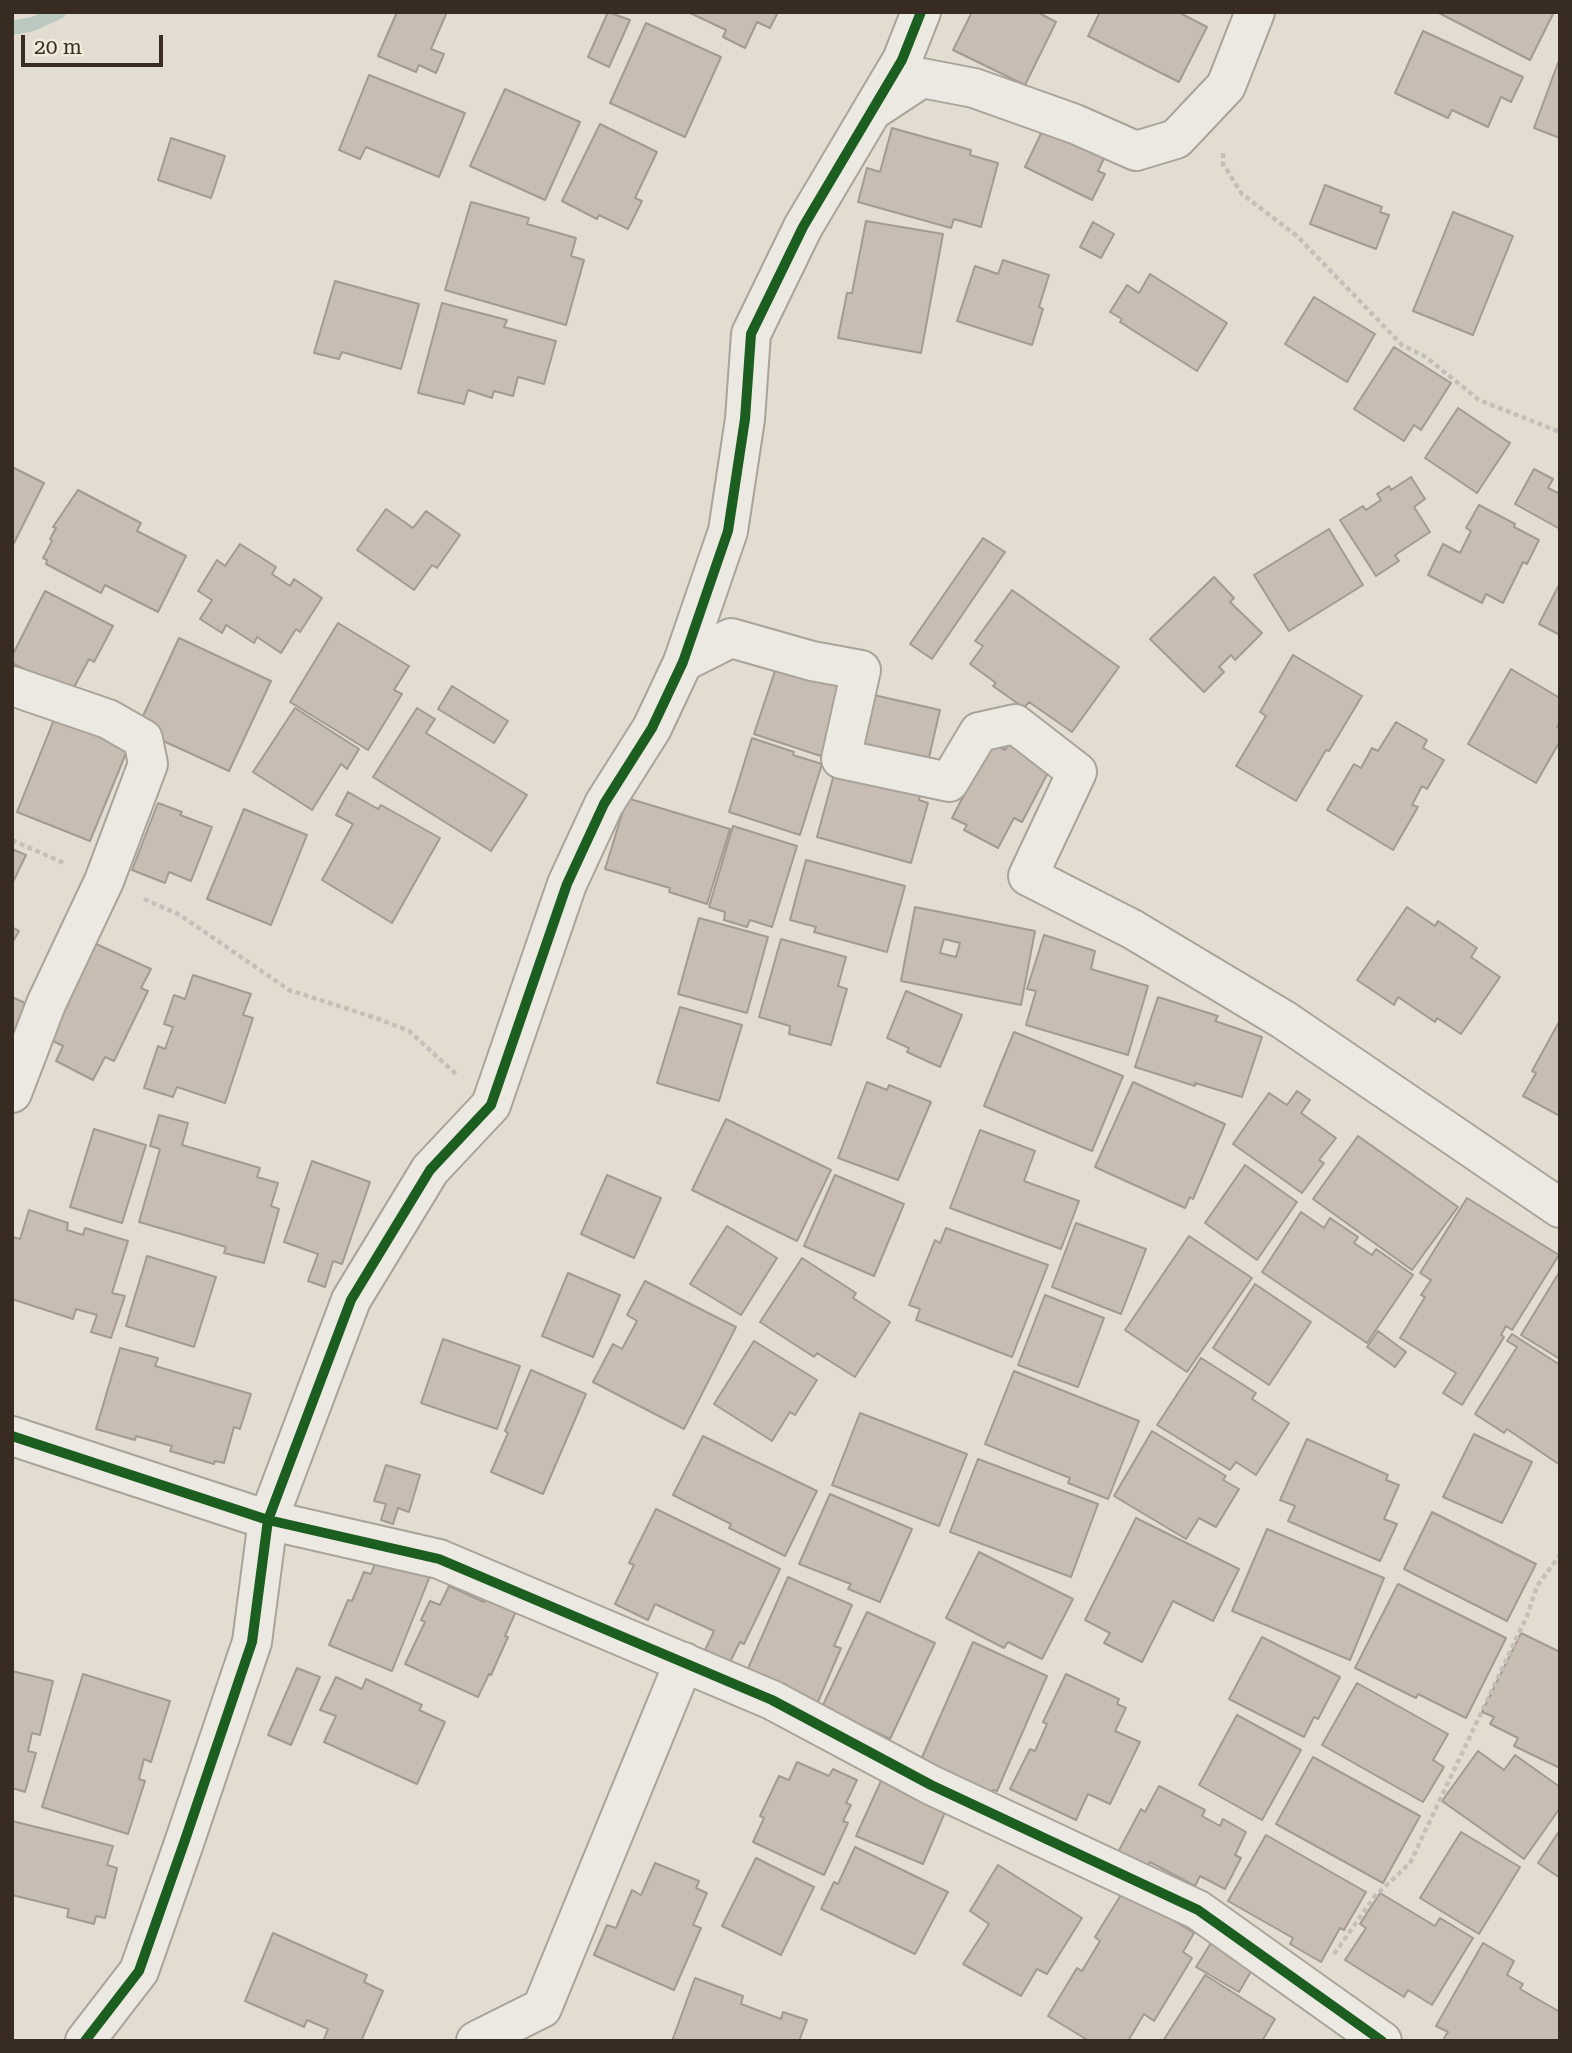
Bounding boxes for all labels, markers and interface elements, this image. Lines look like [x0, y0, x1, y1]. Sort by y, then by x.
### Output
scale bar [24, 21, 166, 65]
text: 20 m [34, 35, 82, 59]

